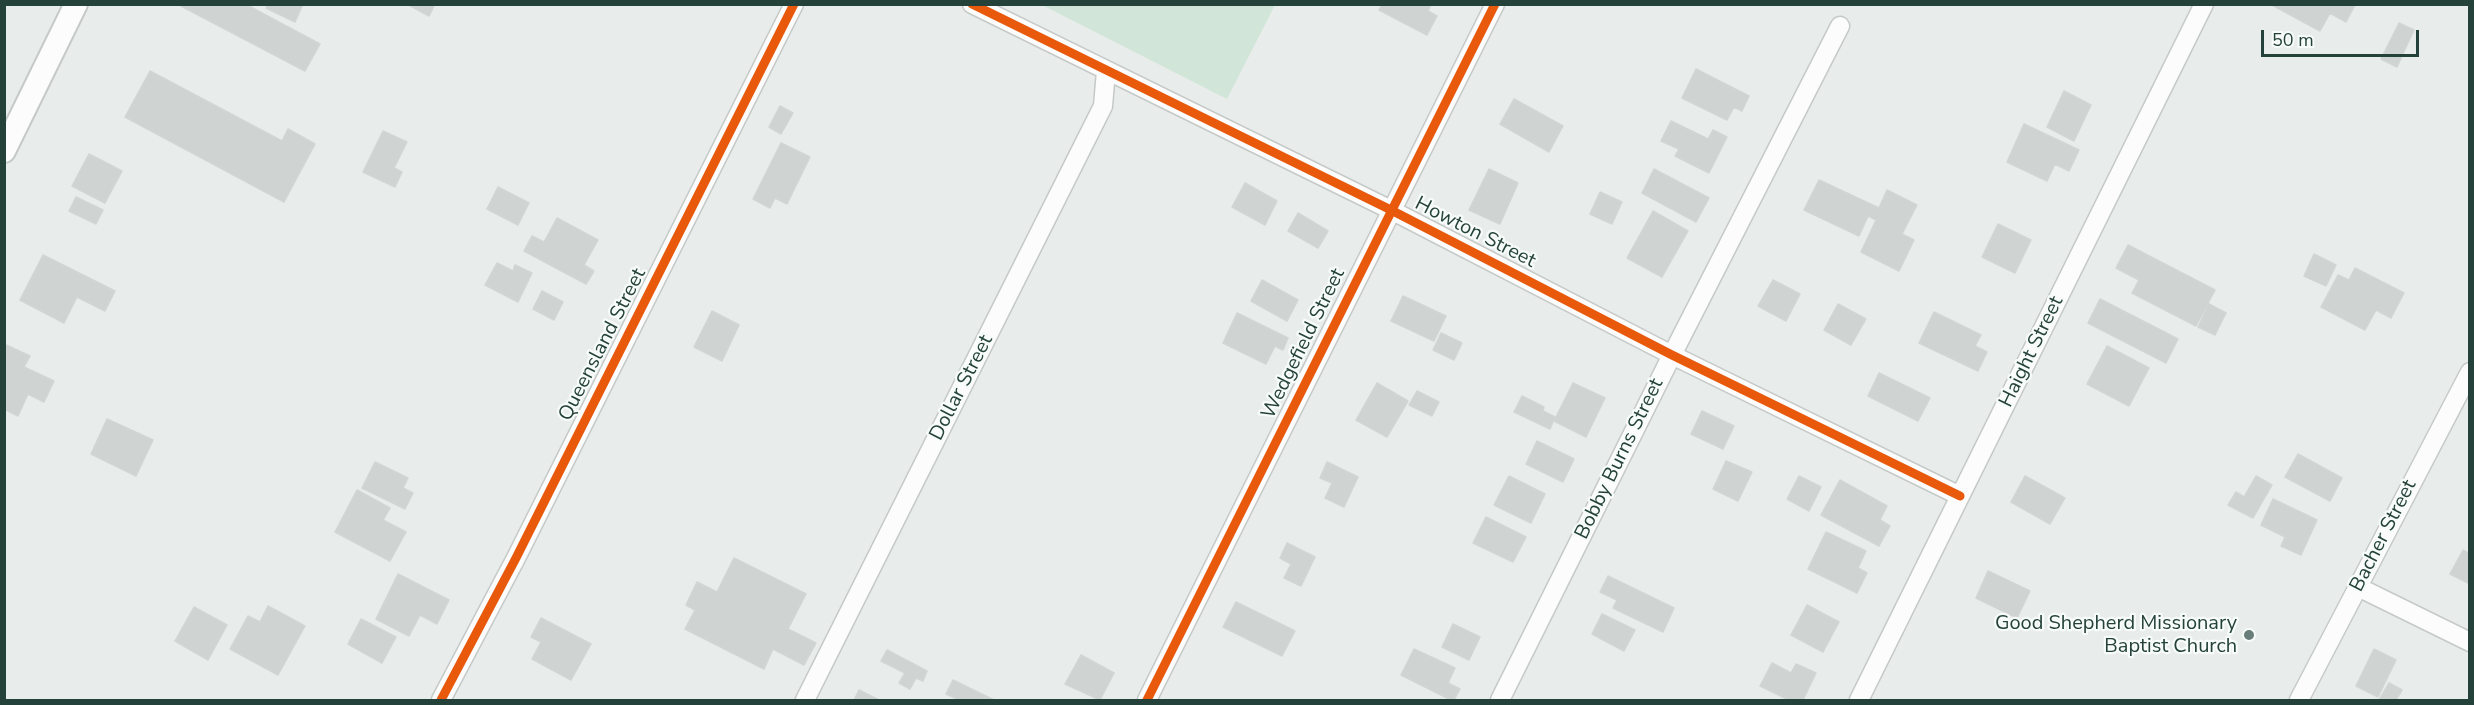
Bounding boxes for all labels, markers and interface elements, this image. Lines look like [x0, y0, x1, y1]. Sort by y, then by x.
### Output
scale bar [2264, 18, 2422, 56]
text: 50 m [2272, 28, 2314, 52]
street label: Howton Street [1411, 192, 1539, 274]
street label: Queensland Street [554, 265, 652, 425]
street label: Wedgefield Street [1257, 265, 1351, 423]
street label: Haight Street [1995, 293, 2069, 411]
street label: Dollar Street [925, 331, 999, 445]
street label: Bobby Burns Street [1571, 375, 1669, 543]
street label: Bacher Street [2346, 476, 2422, 596]
place label: Good Shepherd Missionary Baptist Church [1995, 612, 2237, 659]
marker: Good Shepherd Missionary Baptist Church [2242, 628, 2256, 642]

